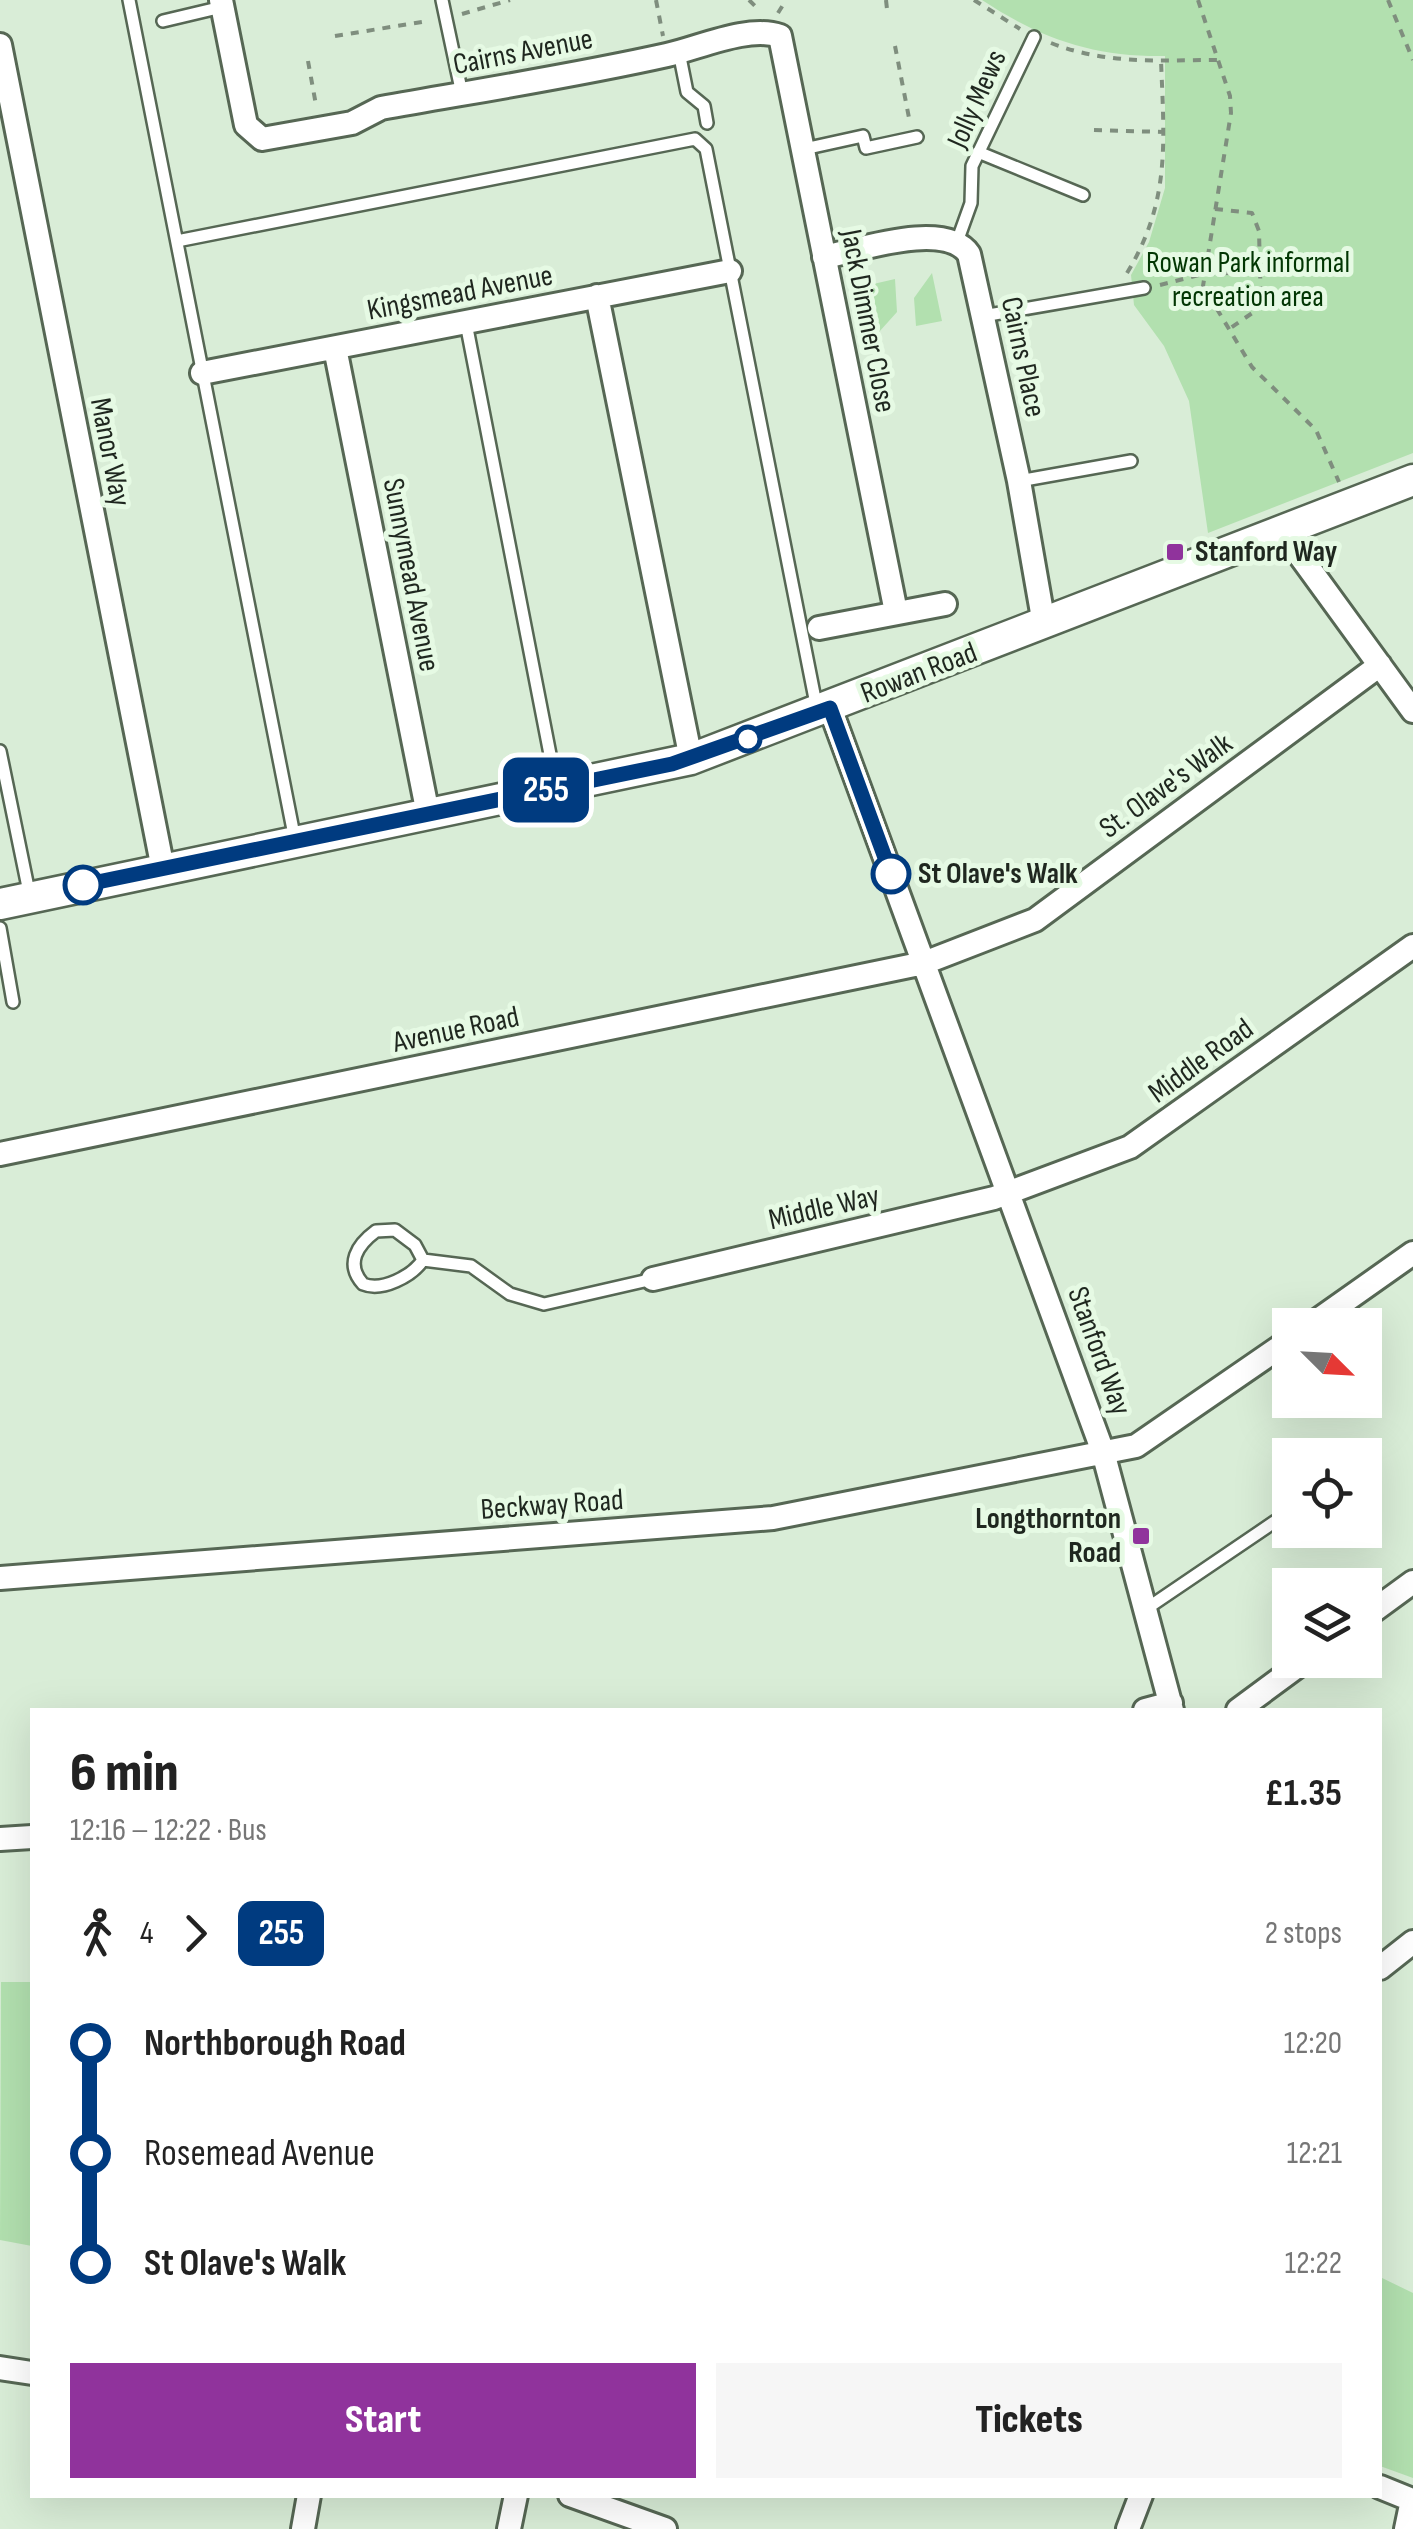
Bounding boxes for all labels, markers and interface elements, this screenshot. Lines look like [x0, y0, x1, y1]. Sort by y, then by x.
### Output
street label: Cairns Avenue [450, 21, 596, 83]
street label: Jolly Mews [939, 44, 1014, 155]
street label: Jack Dimmer Close [832, 225, 903, 416]
park label: Rowan Park informal recreation area [1146, 245, 1350, 315]
street label: Kingsmead Avenue [364, 257, 556, 329]
street label: Cairns Place [993, 294, 1053, 420]
street label: Manor Way [82, 395, 138, 510]
street label: Sunnymead Avenue [375, 475, 447, 675]
place label: Stanford Way [1195, 534, 1338, 570]
marker: Stanford Way [1164, 541, 1186, 563]
street label: Rowan Road [856, 634, 982, 712]
street label: St. Olave's Walk [1093, 725, 1240, 846]
unlabelled marker [735, 726, 761, 752]
line badge: 255 [488, 758, 604, 822]
text: 255 [523, 769, 569, 812]
marker: St Olave's Walk [872, 855, 910, 893]
place label: St Olave's Walk [918, 856, 1078, 892]
unlabelled marker [64, 866, 102, 904]
street label: Avenue Road [389, 999, 522, 1061]
street label: Middle Road [1142, 1011, 1260, 1111]
street label: Middle Way [765, 1178, 883, 1238]
street label: Stanford Way [1059, 1282, 1139, 1420]
north arrow [1272, 1308, 1382, 1418]
map controls [1272, 1308, 1382, 1678]
button: locate [1272, 1438, 1382, 1548]
street label: Beckway Road [479, 1482, 625, 1528]
place label: Longthornton Road [975, 1501, 1121, 1571]
marker: Longthornton Road [1130, 1525, 1152, 1547]
button: layers [1272, 1568, 1382, 1678]
text: 6 min [70, 1740, 179, 1807]
text: £1.35 [1264, 1771, 1342, 1816]
text: 12:16 – 12:22 · Bus [70, 1811, 267, 1850]
icon: walk [70, 1906, 125, 1961]
icon: forward [168, 1906, 223, 1961]
text: 255 [258, 1912, 304, 1955]
text: 4 [140, 1914, 153, 1953]
text: 2 stops [1265, 1914, 1342, 1953]
text: Northborough Road [144, 2021, 406, 2066]
text: 12:20 [1284, 2024, 1342, 2063]
text: Rosemead Avenue [144, 2131, 375, 2176]
text: 12:21 [1287, 2134, 1342, 2173]
text: St Olave's Walk [144, 2241, 346, 2286]
text: 12:22 [1285, 2244, 1342, 2283]
button: Start [70, 2363, 696, 2478]
button: Tickets [716, 2363, 1342, 2478]

